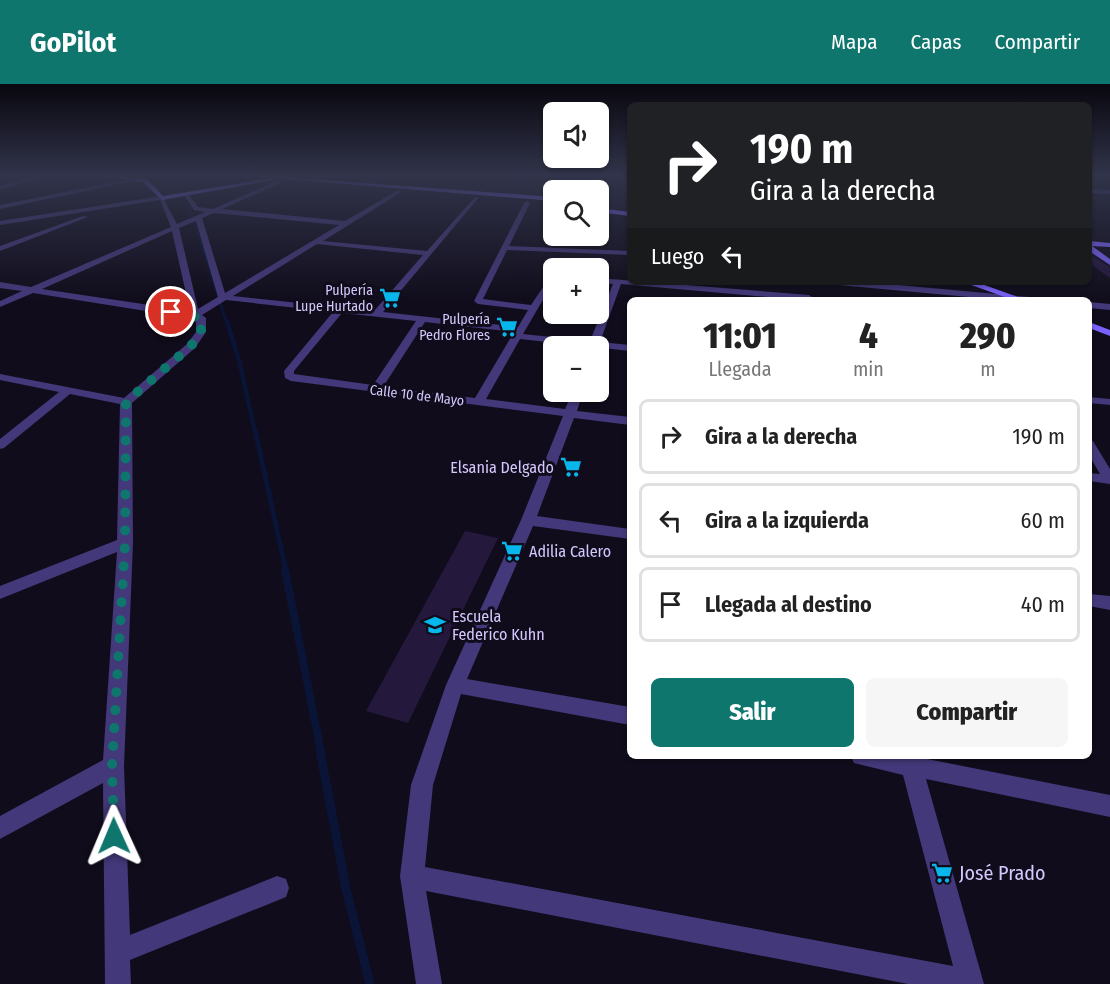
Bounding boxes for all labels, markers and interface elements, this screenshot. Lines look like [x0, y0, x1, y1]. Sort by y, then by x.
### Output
text: GoPilot [30, 26, 116, 59]
text: Mapa [831, 29, 878, 55]
text: Capas [911, 29, 961, 55]
text: Compartir [994, 29, 1080, 55]
map controls [543, 102, 609, 402]
button: sound [543, 102, 609, 168]
text: 190 m [750, 124, 853, 174]
icon: right [651, 126, 729, 204]
text: Gira a la derecha [750, 175, 935, 207]
button: search [543, 180, 609, 246]
icon: left [716, 240, 749, 273]
text: Luego [651, 243, 704, 270]
button: + [543, 258, 609, 324]
place label: Pulpería Lupe Hurtado [295, 282, 373, 315]
pin [145, 286, 196, 337]
supermarket icon: Pulpería Lupe Hurtado [378, 286, 402, 310]
icon: arrive [154, 295, 187, 328]
place label: Pulpería Pedro Flores [419, 311, 490, 344]
text: 11:01 [703, 314, 777, 358]
text: 4 [859, 314, 878, 358]
text: 290 [960, 314, 1016, 358]
supermarket icon: Pulpería Pedro Flores [495, 315, 519, 339]
button: − [543, 336, 609, 402]
text: Llegada [708, 357, 771, 381]
text: min [853, 357, 884, 381]
text: m [980, 357, 996, 381]
street label: Calle 10 de Mayo [369, 381, 465, 410]
icon: right [654, 420, 687, 453]
text: Gira a la derecha [705, 423, 857, 450]
text: 190 m [1012, 423, 1065, 450]
supermarket icon: Elsania Delgado [559, 455, 583, 479]
place label: Elsania Delgado [450, 458, 554, 477]
icon: left [654, 504, 687, 537]
text: Gira a la izquierda [705, 507, 869, 534]
text: 60 m [1021, 507, 1065, 534]
supermarket icon: Adilia Calero [500, 539, 524, 563]
place label: Adilia Calero [529, 542, 611, 561]
icon: arrive [654, 588, 687, 621]
text: Llegada al destino [705, 591, 872, 618]
text: 40 m [1021, 591, 1065, 618]
place label: Escuela Federico Kuhn [452, 607, 545, 644]
school or university icon: Escuela Federico Kuhn [423, 613, 447, 637]
button: Salir [651, 678, 854, 747]
button: Compartir [866, 678, 1068, 747]
position arrow [82, 804, 146, 868]
supermarket icon: José Prado [930, 861, 954, 885]
place label: José Prado [959, 861, 1046, 885]

